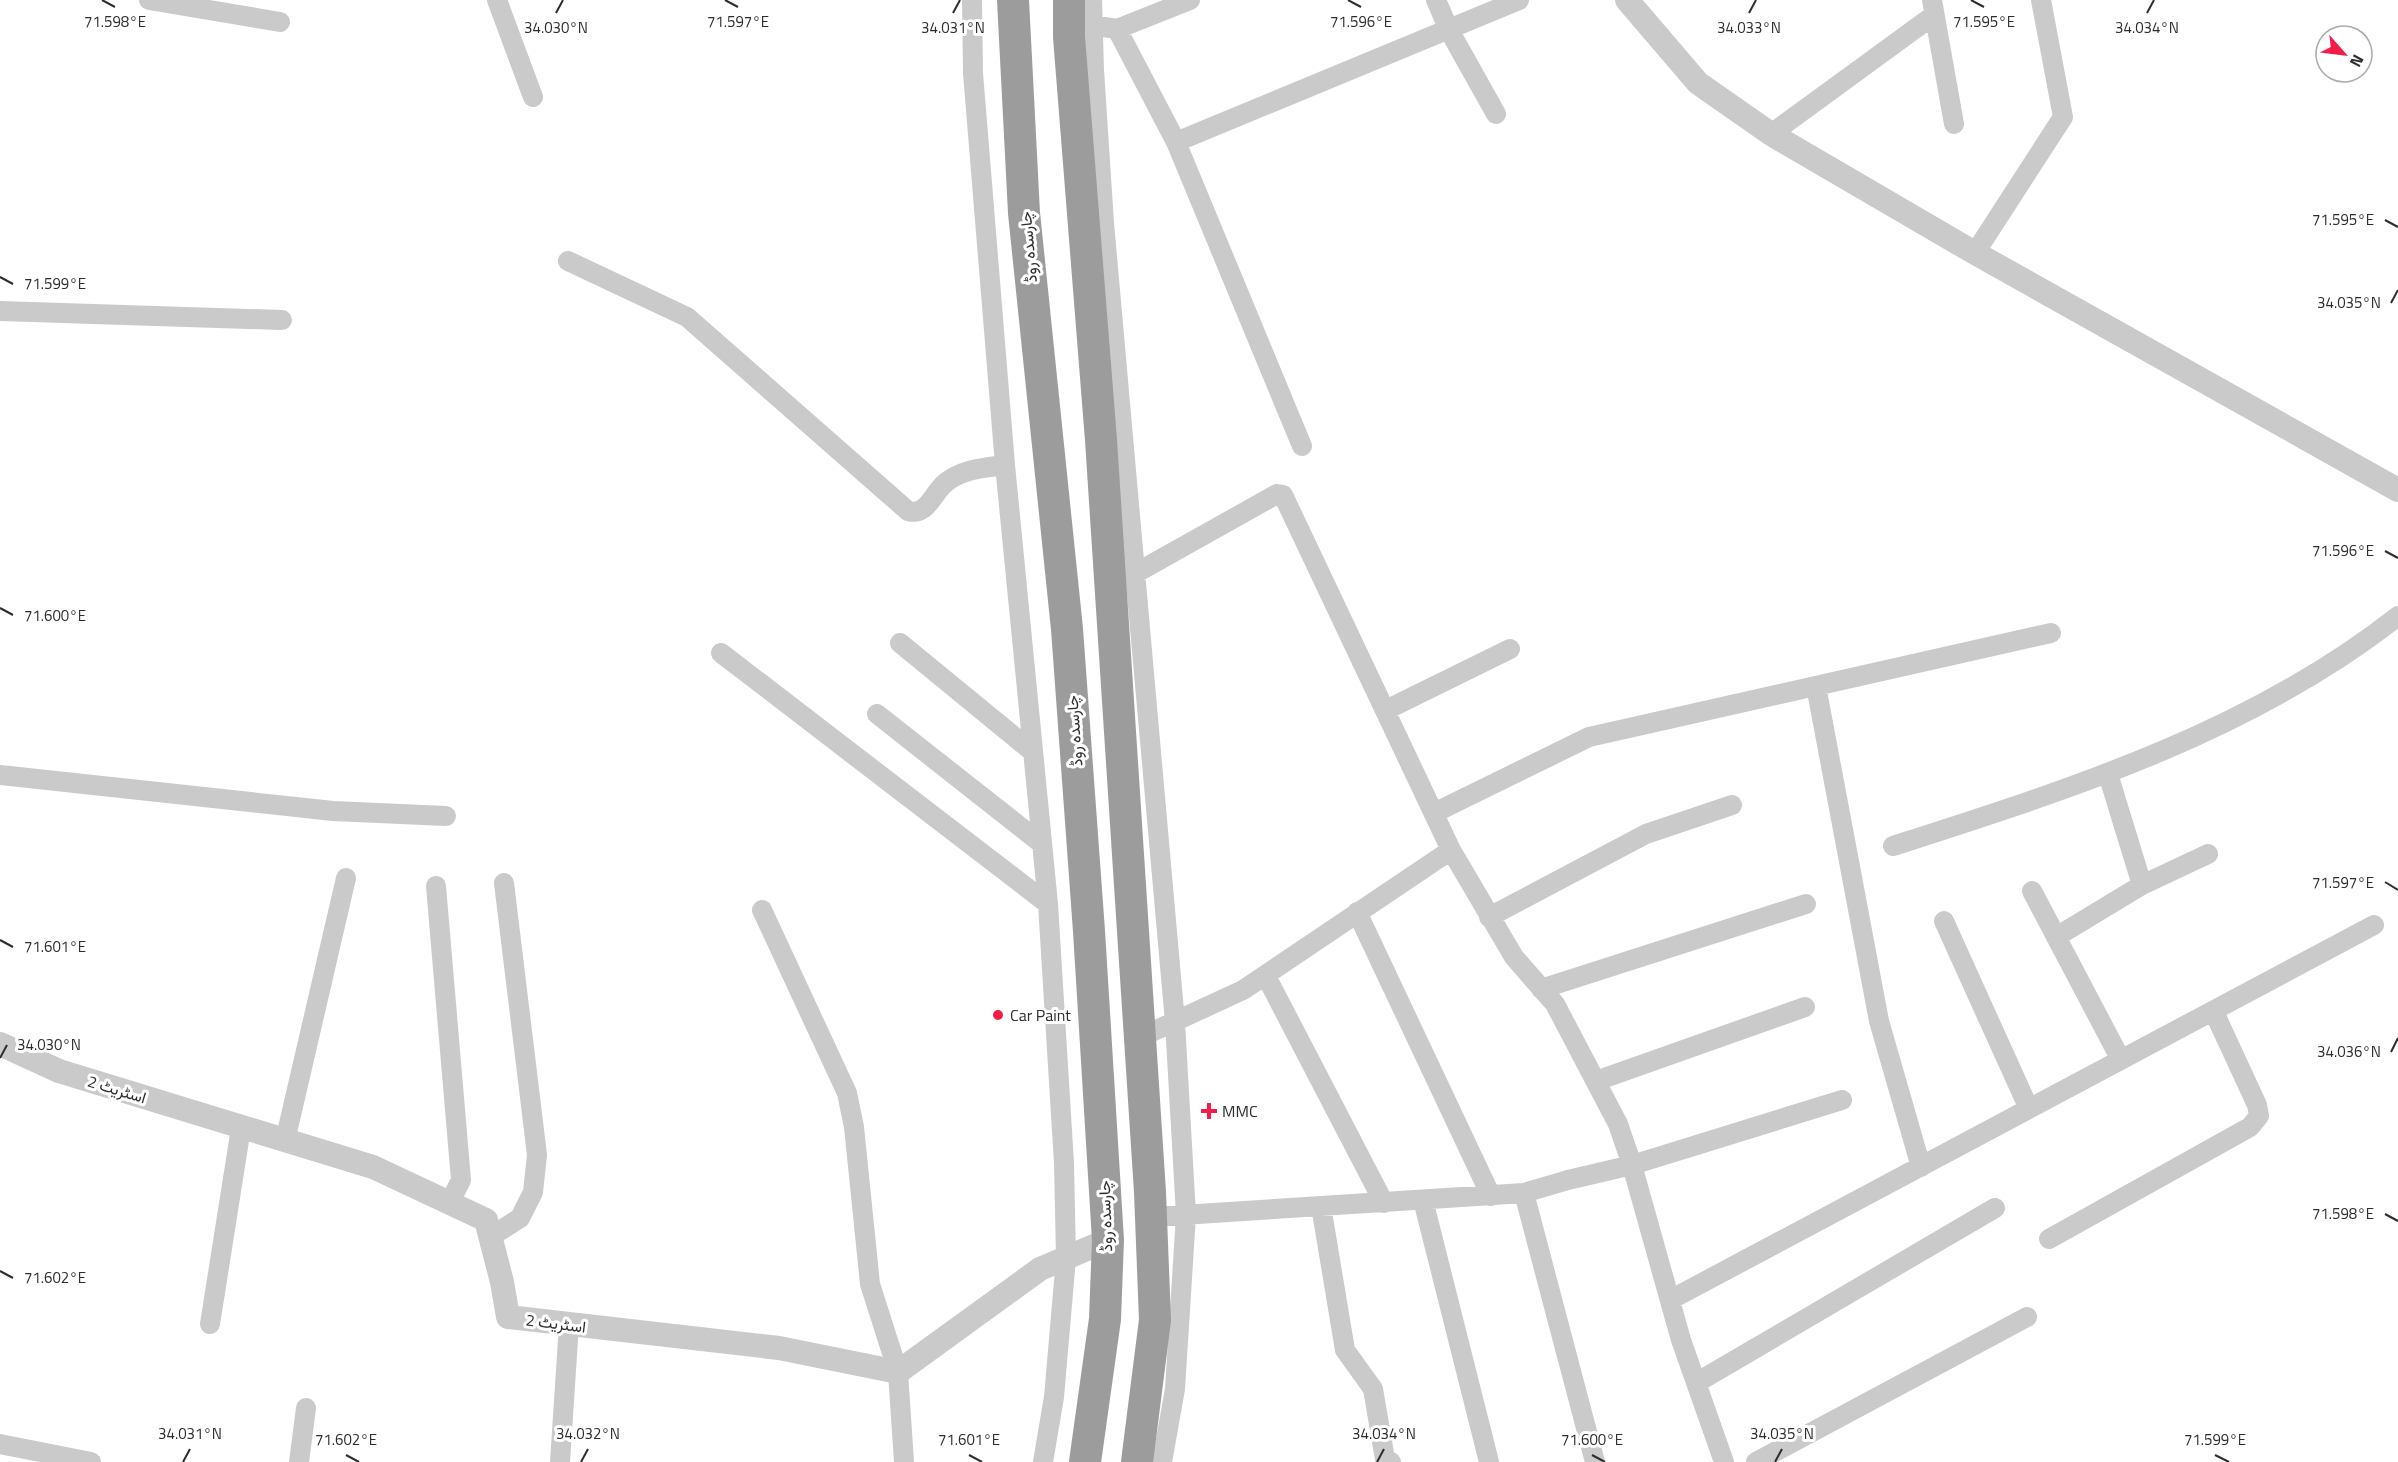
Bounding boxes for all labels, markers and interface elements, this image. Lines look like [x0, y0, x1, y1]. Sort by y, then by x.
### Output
text: 71.598°E [84, 10, 146, 33]
text: 71.597°E [707, 10, 769, 33]
text: 71.596°E [1330, 10, 1392, 33]
text: 71.595°E [1953, 10, 2015, 33]
text: 34.030°N [524, 16, 588, 39]
text: 34.031°N [921, 16, 985, 39]
text: 34.033°N [1717, 16, 1781, 39]
text: 34.034°N [2115, 16, 2179, 39]
north arrow [2314, 24, 2374, 84]
text: N [2344, 51, 2370, 72]
text: 71.595°E [2312, 208, 2374, 231]
street label: چارسدہ روڈ [1013, 210, 1043, 284]
text: 71.599°E [24, 272, 86, 295]
text: 34.035°N [2317, 291, 2381, 314]
text: 71.596°E [2312, 539, 2374, 562]
text: 71.600°E [24, 604, 86, 627]
street label: چارسدہ روڈ [1060, 694, 1088, 767]
text: 71.597°E [2312, 871, 2374, 894]
text: 71.601°E [24, 935, 86, 958]
place label: Car Paint [1010, 1003, 1071, 1027]
marker: Car Paint [991, 1008, 1005, 1022]
text: 34.030°N [17, 1033, 81, 1056]
text: 34.036°N [2317, 1040, 2381, 1063]
street label: اسٹریٹ 2 [85, 1069, 149, 1109]
place label: MMC [1222, 1099, 1258, 1123]
marker: MMC [1200, 1102, 1218, 1120]
street label: چارسدہ روڈ [1092, 1180, 1118, 1252]
text: 71.598°E [2312, 1202, 2374, 1225]
text: 71.602°E [24, 1266, 86, 1289]
street label: اسٹریٹ 2 [525, 1307, 587, 1339]
text: 34.031°N [158, 1422, 222, 1445]
text: 34.032°N [556, 1422, 620, 1445]
text: 34.034°N [1352, 1422, 1416, 1445]
text: 34.035°N [1750, 1422, 1814, 1445]
text: 71.602°E [315, 1428, 377, 1451]
text: 71.601°E [938, 1428, 1000, 1451]
text: 71.600°E [1561, 1428, 1623, 1451]
text: 71.599°E [2184, 1428, 2246, 1451]

